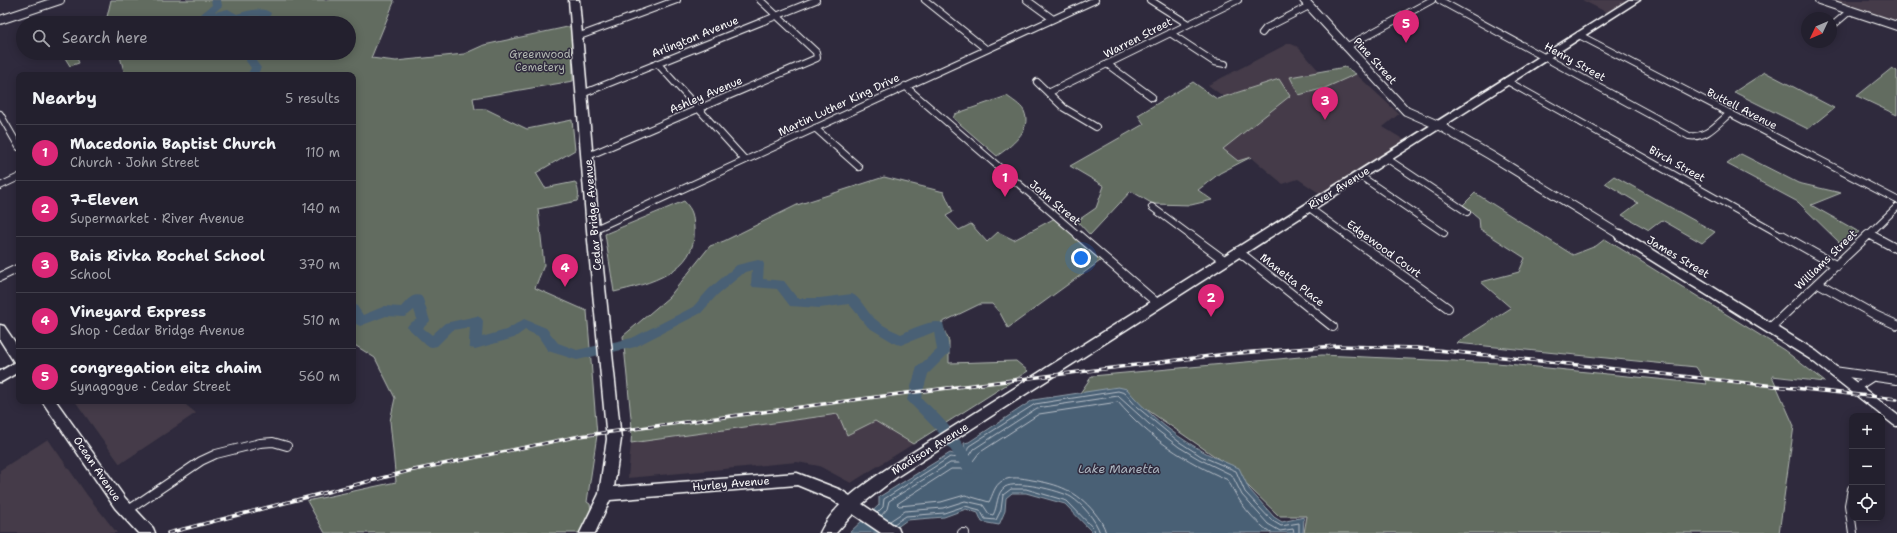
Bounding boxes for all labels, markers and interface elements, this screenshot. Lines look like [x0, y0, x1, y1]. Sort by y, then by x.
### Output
pin: 5 [1393, 10, 1419, 43]
north arrow [1801, 12, 1837, 48]
street label: Arlington Avenue [649, 13, 741, 61]
street label: Warren Street [1101, 14, 1175, 62]
search box [16, 16, 356, 60]
icon: search [30, 27, 52, 49]
text: Search here [62, 28, 148, 48]
street label: Pine Street [1350, 34, 1400, 88]
street label: Henry Street [1542, 39, 1609, 85]
park label: Greenwood Cemetery [509, 47, 571, 75]
street label: Martin Luther King Drive [776, 70, 902, 140]
street label: Ashley Avenue [667, 73, 745, 117]
street label: Buttell Avenue [1704, 85, 1780, 133]
text: Nearby [32, 87, 97, 109]
pin: 3 [1312, 87, 1338, 120]
text: 5 results [285, 90, 340, 107]
text: Macedonia Baptist Church [70, 134, 276, 154]
street label: Birch Street [1646, 142, 1708, 186]
text: 1 [42, 144, 48, 161]
text: 110 m [305, 144, 340, 161]
text: Church · John Street [70, 154, 200, 171]
street label: Cedar Bridge Avenue [581, 159, 605, 271]
street label: River Avenue [1305, 163, 1373, 213]
pin: 1 [992, 164, 1018, 197]
street label: John Street [1026, 177, 1084, 229]
text: 7-Eleven [70, 190, 139, 210]
text: 2 [40, 200, 50, 217]
text: 140 m [301, 200, 340, 217]
text: Supermarket · River Avenue [70, 210, 244, 227]
street label: Edgewood Court [1344, 217, 1424, 281]
street label: Williams Street [1792, 226, 1860, 293]
street label: James Street [1644, 232, 1712, 282]
text: Bais Rivka Rochel School [70, 246, 265, 266]
your location [1071, 248, 1091, 268]
street label: Manetta Place [1257, 250, 1327, 310]
pin: 4 [552, 254, 578, 287]
text: 3 [40, 256, 50, 273]
text: 370 m [298, 256, 340, 273]
text: School [70, 266, 111, 283]
pin: 2 [1198, 284, 1224, 317]
text: Vineyard Express [70, 302, 206, 322]
text: 4 [40, 312, 50, 329]
text: 510 m [303, 312, 340, 329]
text: Shop · Cedar Bridge Avenue [70, 322, 245, 339]
text: congregation eitz chaim [70, 358, 262, 378]
text: 5 [41, 368, 49, 385]
text: 560 m [299, 368, 340, 385]
text: Synagogue · Cedar Street [70, 378, 231, 395]
map controls [1849, 413, 1885, 521]
button: + [1849, 413, 1885, 449]
street label: Madison Avenue [889, 419, 971, 479]
street label: Ocean Avenue [70, 434, 124, 504]
button: − [1849, 449, 1885, 485]
water label: Lake Manetta [1078, 461, 1160, 477]
street label: Hurley Avenue [692, 473, 770, 495]
button: locate [1849, 485, 1885, 521]

